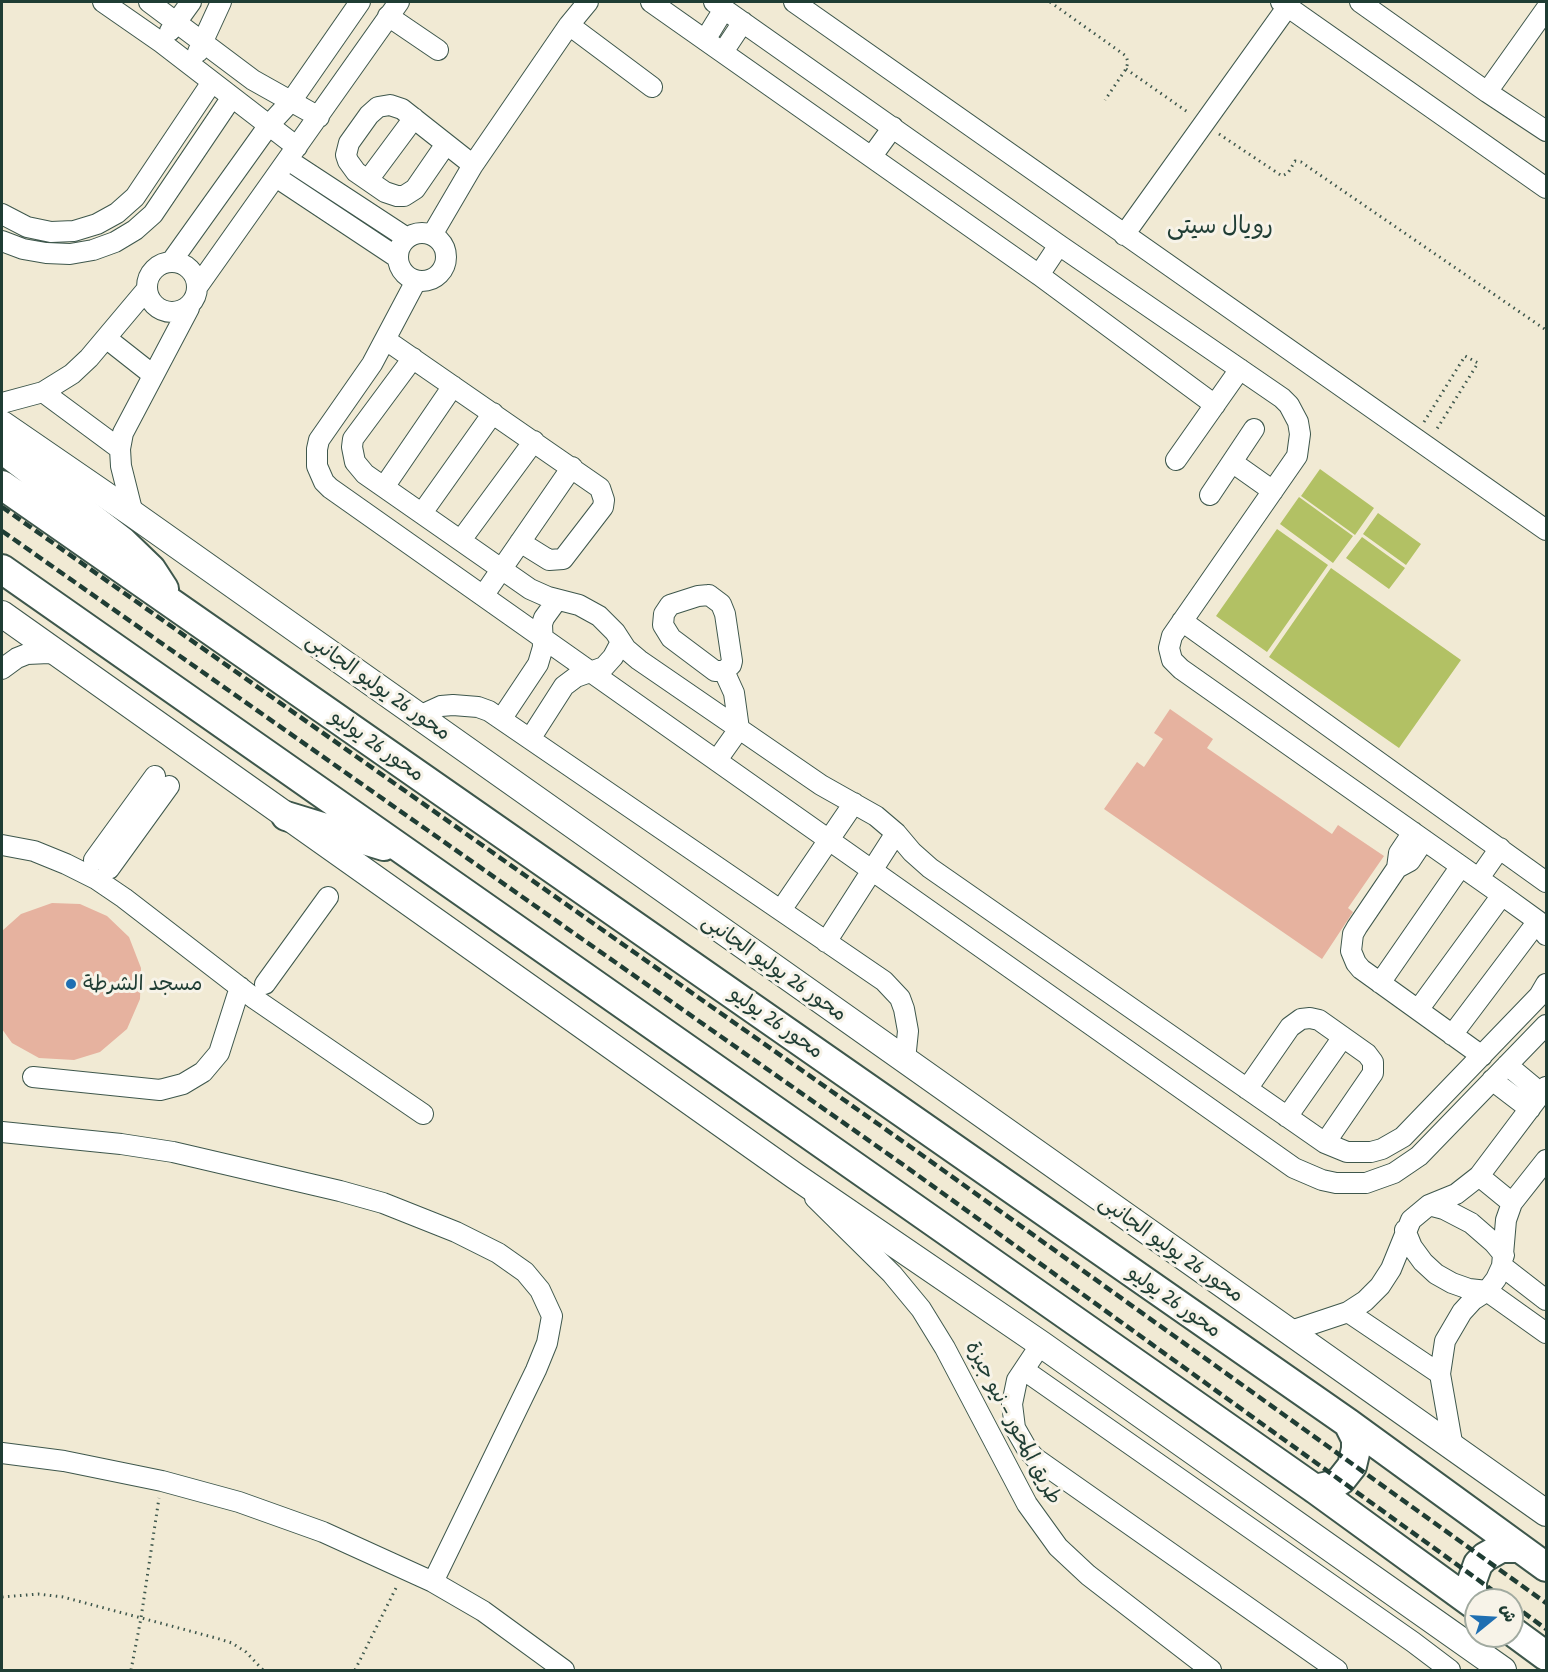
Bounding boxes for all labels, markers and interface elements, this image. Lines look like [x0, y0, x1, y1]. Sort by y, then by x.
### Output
district label: رويال سيتى [1167, 213, 1273, 241]
street label: محور 26 يوليو الجانبى [301, 628, 455, 746]
street label: محور 26 يوليو [325, 704, 429, 788]
street label: محور 26 يوليو الجانبى [697, 909, 851, 1027]
place label: مسجد الشرطة [83, 971, 202, 997]
marker: مسجد الشرطة [64, 977, 78, 991]
street label: محور 26 يوليو [724, 981, 828, 1065]
street label: محور 26 يوليو الجانبى [1094, 1190, 1248, 1308]
street label: محور 26 يوليو [1122, 1260, 1226, 1344]
street label: طريق المحور - نيو جيزة [959, 1337, 1067, 1509]
north arrow [1464, 1588, 1524, 1648]
text: ش [1496, 1601, 1522, 1625]

